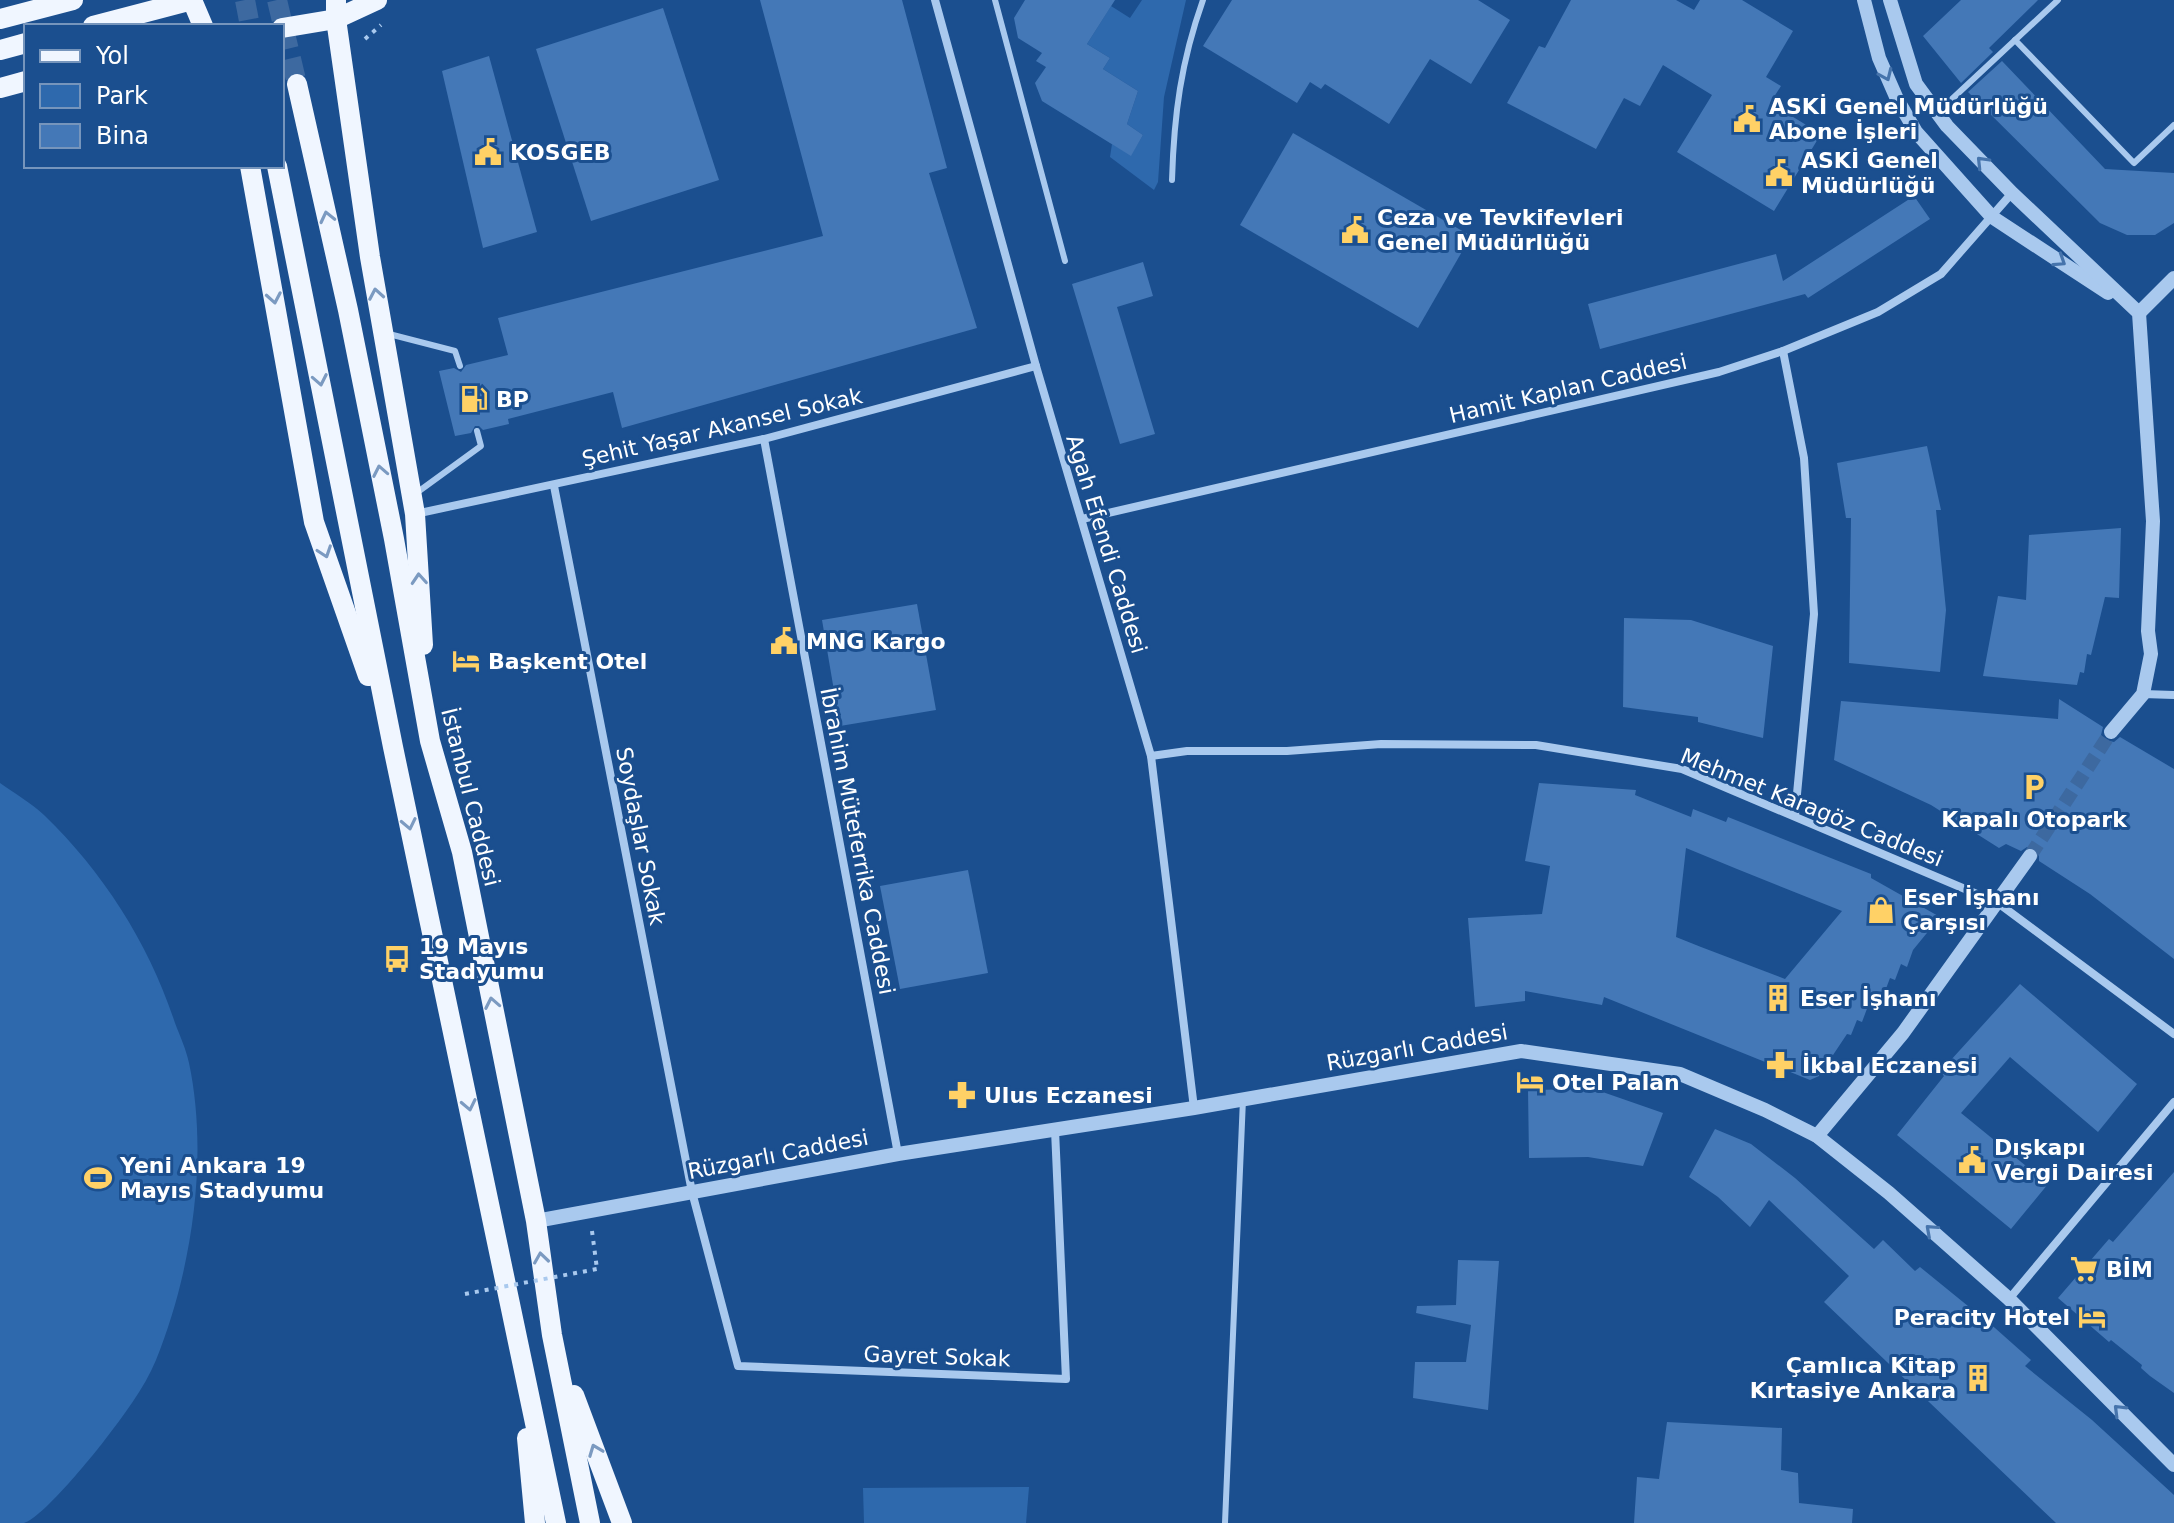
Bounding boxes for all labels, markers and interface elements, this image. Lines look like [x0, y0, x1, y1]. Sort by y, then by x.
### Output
legend [24, 24, 284, 168]
text: Yol [95, 42, 129, 70]
one-way arrow [1876, 67, 1892, 81]
text: Park [96, 82, 148, 110]
place label: ASKİ Genel Müdürlüğü Abone İşleri [1769, 94, 2048, 144]
public building icon: ASKİ Genel Müdürlüğü Abone İşleri [1732, 104, 1762, 134]
text: Bina [96, 122, 149, 150]
public building icon: KOSGEB [473, 137, 503, 167]
place label: KOSGEB [510, 140, 610, 165]
place label: ASKİ Genel Müdürlüğü [1801, 148, 1938, 198]
one-way arrow [1977, 157, 1991, 171]
public building icon: ASKİ Genel Müdürlüğü [1764, 158, 1794, 188]
place label: Ceza ve Tevkifevleri Genel Müdürlüğü [1377, 205, 1624, 255]
one-way arrow [319, 210, 336, 224]
public building icon: Ceza ve Tevkifevleri Genel Müdürlüğü [1340, 215, 1370, 245]
one-way arrow [2051, 252, 2066, 267]
one-way arrow [369, 288, 386, 301]
one-way arrow [264, 291, 281, 305]
street label: Hamit Kaplan Caddesi [1447, 349, 1689, 428]
one-way arrow [311, 373, 328, 386]
street label: Şehit Yaşar Akansel Sokak [579, 383, 865, 472]
fuel station icon: BP [459, 384, 489, 414]
place label: BP [496, 387, 529, 412]
street label: Agah Efendi Caddesi [1061, 432, 1152, 657]
one-way arrow [372, 465, 389, 478]
one-way arrow [315, 545, 332, 559]
one-way arrow [411, 572, 428, 585]
public building icon: MNG Kargo [769, 626, 799, 656]
place label: MNG Kargo [806, 629, 946, 654]
hotel icon: Başkent Otel [451, 646, 481, 676]
place label: Başkent Otel [488, 649, 647, 674]
street label: İbrahim Müteferrika Caddesi [815, 685, 900, 997]
street label: İstanbul Caddesi [436, 705, 505, 889]
street label: Mehmet Karagöz Caddesi [1677, 743, 1947, 872]
street label: Soydaşlar Sokak [611, 745, 670, 928]
parking icon: Kapalı Otopark [2019, 772, 2049, 802]
place label: Kapalı Otopark [1941, 807, 2128, 832]
one-way arrow [400, 816, 417, 830]
place label: Eser İşhanı Çarşısı [1903, 885, 2040, 935]
shop icon: Eser İşhanı Çarşısı [1866, 895, 1896, 925]
place label: 19 Mayıs Stadyumu [419, 934, 545, 984]
bus stop icon: 19 Mayıs Stadyumu [382, 944, 412, 974]
building icon: Eser İşhanı [1763, 983, 1793, 1013]
place label: Eser İşhanı [1800, 986, 1937, 1011]
one-way arrow [485, 996, 502, 1009]
street label: Rüzgarlı Caddesi [1325, 1019, 1510, 1076]
pharmacy icon: İkbal Eczanesi [1765, 1050, 1795, 1080]
place label: İkbal Eczanesi [1802, 1053, 1978, 1078]
hotel icon: Otel Palan [1515, 1067, 1545, 1097]
place label: Otel Palan [1552, 1070, 1680, 1095]
pharmacy icon: Ulus Eczanesi [947, 1080, 977, 1110]
place label: Ulus Eczanesi [984, 1083, 1153, 1108]
one-way arrow [460, 1098, 477, 1112]
street label: Rüzgarlı Caddesi [686, 1125, 870, 1184]
place label: Dışkapı Vergi Dairesi [1994, 1135, 2154, 1185]
public building icon: Dışkapı Vergi Dairesi [1957, 1145, 1987, 1175]
place label: Yeni Ankara 19 Mayıs Stadyumu [119, 1153, 324, 1203]
sports icon: Yeni Ankara 19 Mayıs Stadyumu [83, 1163, 113, 1193]
one-way arrow [1925, 1226, 1940, 1240]
one-way arrow [533, 1251, 550, 1265]
supermarket icon: BİM [2069, 1254, 2099, 1284]
place label: BİM [2106, 1257, 2153, 1282]
hotel icon: Peracity Hotel [2077, 1302, 2107, 1332]
place label: Peracity Hotel [1894, 1305, 2070, 1330]
street label: Gayret Sokak [863, 1341, 1011, 1372]
place label: Çamlıca Kitap Kırtasiye Ankara [1750, 1353, 1956, 1403]
building icon: Çamlıca Kitap Kırtasiye Ankara [1963, 1363, 1993, 1393]
one-way arrow [2114, 1404, 2128, 1419]
one-way arrow [588, 1444, 605, 1458]

